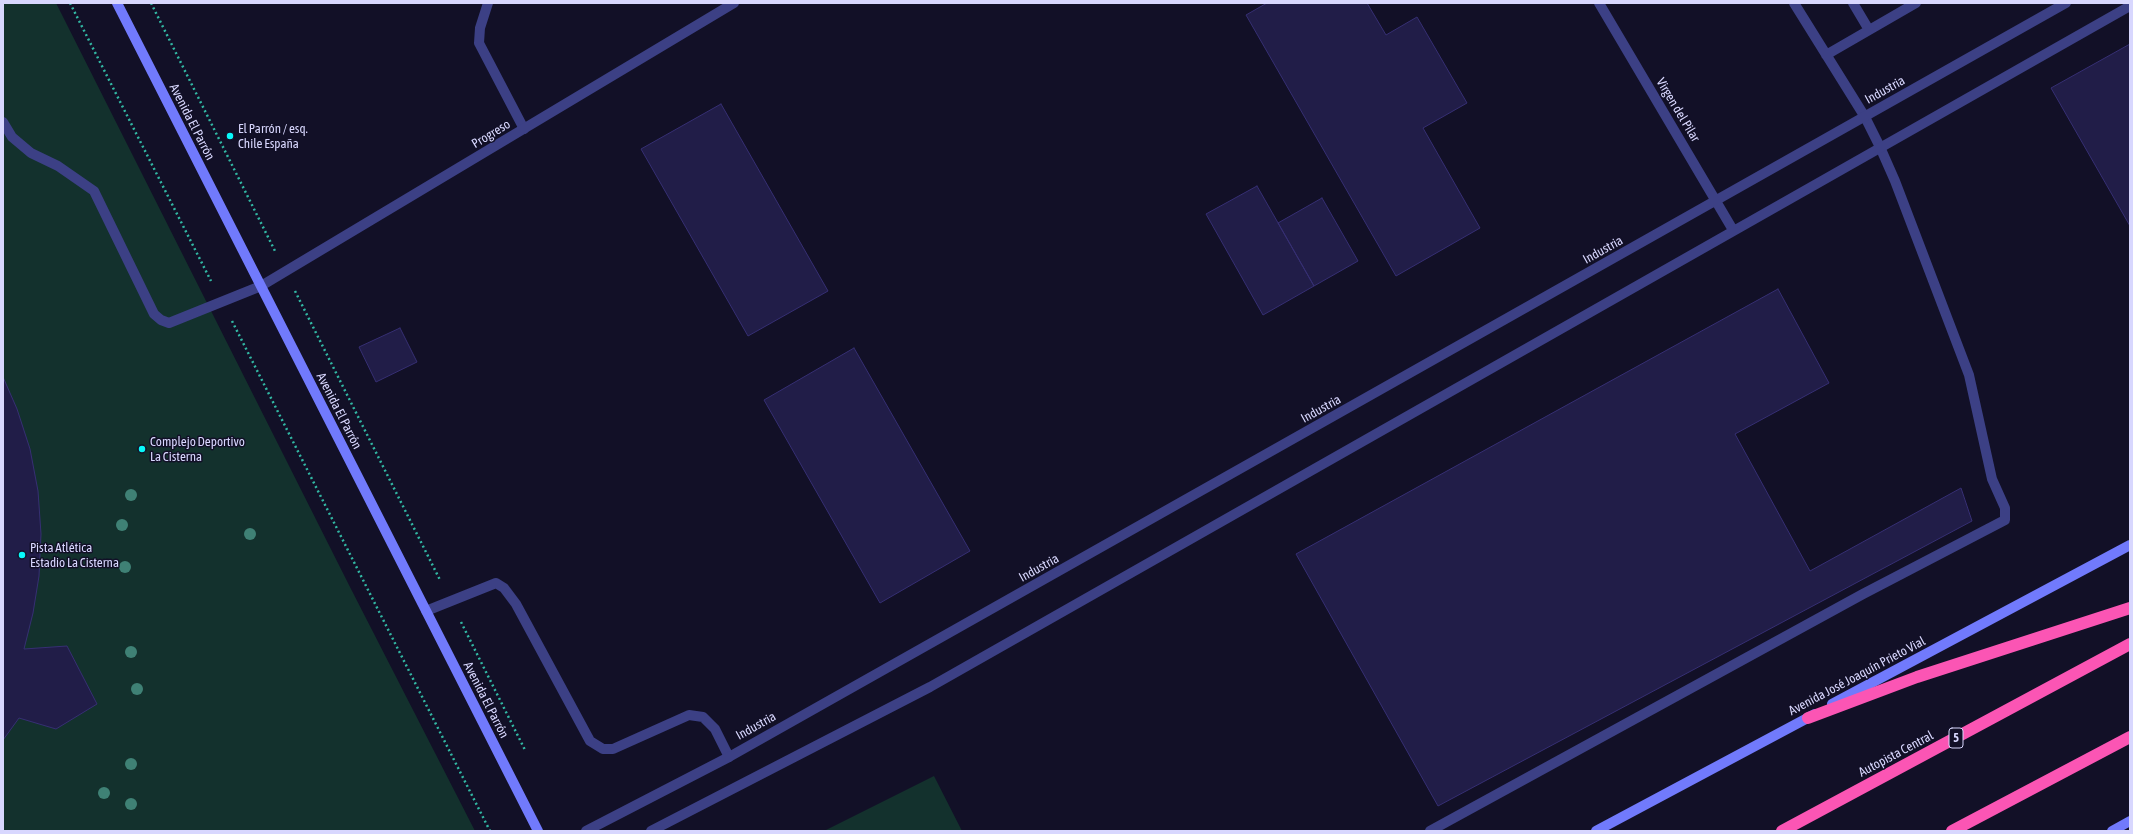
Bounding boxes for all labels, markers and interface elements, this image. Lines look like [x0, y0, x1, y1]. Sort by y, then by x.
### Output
street label: Industria [1862, 73, 1908, 107]
street label: Virgen del Pilar [1653, 75, 1703, 145]
street label: Avenida El Parrón [166, 81, 218, 163]
street label: Progreso [469, 116, 513, 152]
place label: El Parrón / esq. Chile España [238, 121, 308, 152]
marker: El Parrón / esq. Chile España [225, 131, 235, 141]
street label: Industria [1580, 233, 1626, 267]
street label: Avenida El Parrón [313, 370, 365, 452]
street label: Industria [1298, 392, 1344, 426]
place label: Complejo Deportivo La Cisterna [150, 434, 245, 465]
marker: Complejo Deportivo La Cisterna [137, 444, 147, 454]
place label: Pista Atlética Estadio La Cisterna [30, 540, 119, 571]
marker: Pista Atlética Estadio La Cisterna [17, 550, 27, 560]
street label: Industria [1016, 551, 1062, 585]
street label: Avenida José Joaquín Prieto Vial [1786, 633, 1928, 719]
street label: Avenida El Parrón [460, 659, 512, 741]
street label: Industria [733, 709, 779, 743]
street label: Autopista Central [1856, 728, 1936, 780]
road number: 5 [1949, 728, 1963, 748]

